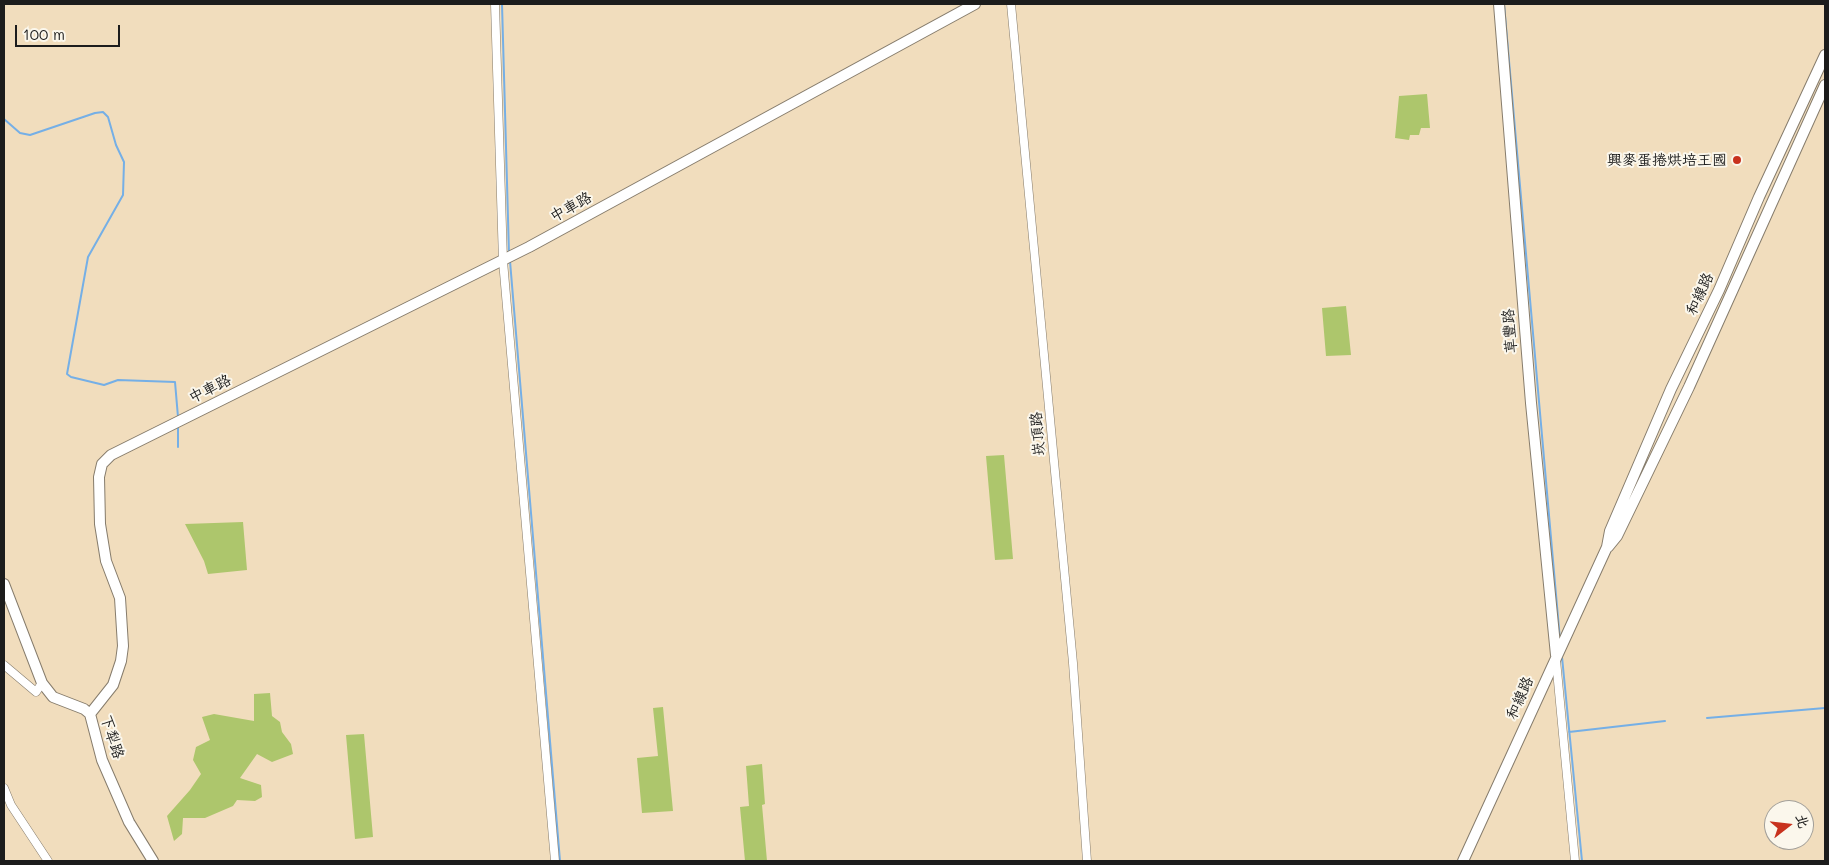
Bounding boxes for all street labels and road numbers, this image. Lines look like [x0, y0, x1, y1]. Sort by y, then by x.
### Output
street label: 中車路 [547, 188, 595, 226]
street label: 和線路 [1682, 270, 1718, 318]
street label: 草豐路 [1499, 308, 1521, 354]
street label: 中車路 [186, 371, 234, 407]
street label: 崁頂路 [1027, 411, 1049, 457]
street label: 和線路 [1503, 674, 1537, 722]
street label: 下犁路 [96, 713, 128, 761]

